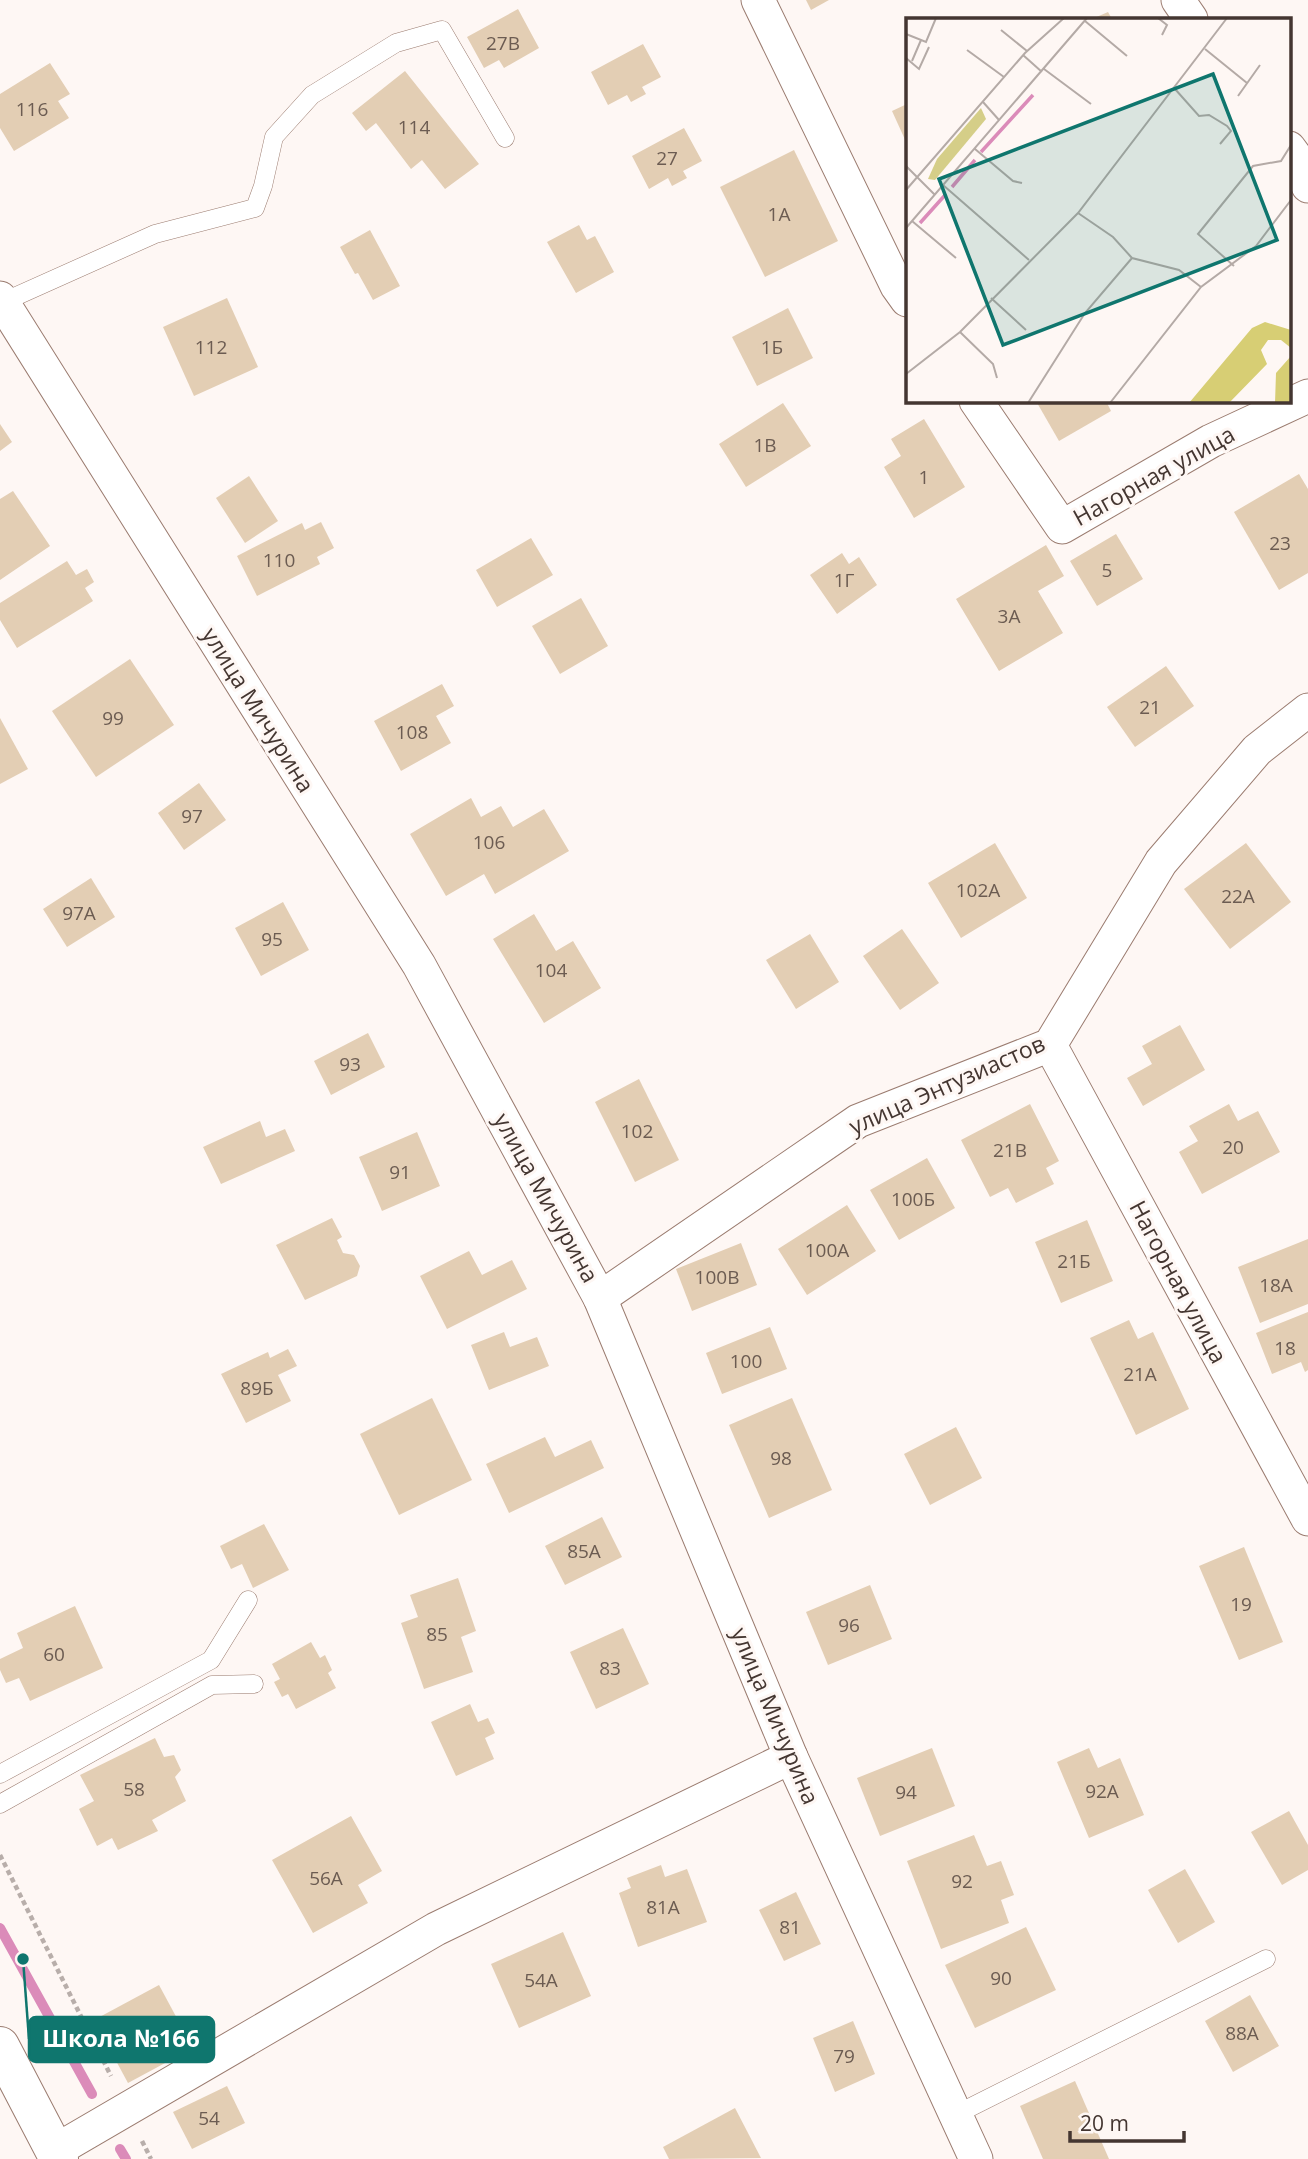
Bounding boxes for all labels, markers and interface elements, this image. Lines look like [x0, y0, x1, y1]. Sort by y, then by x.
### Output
inset map [906, 18, 1290, 402]
house number: 27В [486, 30, 520, 56]
house number: 116 [16, 96, 48, 122]
house number: 114 [398, 114, 430, 140]
house number: 27 [656, 145, 678, 171]
house number: 1А [768, 201, 790, 227]
house number: 112 [195, 334, 227, 360]
house number: 1Б [761, 334, 783, 360]
street label: Нагорная улица [1067, 417, 1240, 533]
house number: 1В [753, 432, 777, 458]
house number: 1 [919, 464, 929, 490]
house number: 23 [1269, 530, 1291, 556]
house number: 110 [263, 547, 295, 573]
house number: 5 [1102, 557, 1112, 583]
house number: 1Г [834, 567, 854, 593]
house number: 3А [998, 603, 1020, 629]
street label: улица Мичурина [195, 621, 323, 798]
house number: 21 [1139, 694, 1161, 720]
house number: 99 [102, 705, 124, 731]
house number: 108 [396, 719, 428, 745]
house number: 97 [181, 803, 203, 829]
house number: 106 [473, 829, 505, 855]
house number: 102А [956, 877, 1000, 903]
house number: 22А [1221, 883, 1255, 909]
house number: 97А [62, 900, 96, 926]
house number: 95 [261, 926, 283, 952]
house number: 104 [535, 957, 567, 983]
street label: улица Энтузиастов [844, 1027, 1050, 1142]
house number: 93 [339, 1051, 361, 1077]
street label: улица Мичурина [487, 1107, 607, 1288]
house number: 102 [621, 1118, 653, 1144]
house number: 20 [1222, 1134, 1244, 1160]
house number: 21В [993, 1137, 1027, 1163]
house number: 91 [389, 1159, 411, 1185]
house number: 100Б [891, 1186, 935, 1212]
street label: Нагорная улица [1122, 1195, 1235, 1369]
house number: 100А [805, 1237, 849, 1263]
house number: 21Б [1057, 1248, 1091, 1274]
house number: 100В [695, 1264, 739, 1290]
house number: 18А [1259, 1272, 1293, 1298]
house number: 18 [1274, 1335, 1296, 1361]
house number: 100 [730, 1348, 762, 1374]
house number: 21А [1123, 1361, 1157, 1387]
house number: 89Б [240, 1375, 274, 1401]
house number: 98 [770, 1445, 792, 1471]
house number: 85А [567, 1538, 601, 1564]
house number: 19 [1230, 1591, 1252, 1617]
house number: 96 [838, 1612, 860, 1638]
house number: 85 [426, 1621, 448, 1647]
street label: улица Мичурина [724, 1622, 828, 1809]
house number: 60 [43, 1641, 65, 1667]
house number: 83 [599, 1655, 621, 1681]
house number: 58 [123, 1776, 145, 1802]
house number: 92А [1085, 1778, 1119, 1804]
house number: 94 [895, 1779, 917, 1805]
house number: 56А [309, 1865, 343, 1891]
house number: 92 [951, 1868, 973, 1894]
house number: 81А [646, 1894, 680, 1920]
house number: 81 [779, 1914, 801, 1940]
house number: 90 [990, 1965, 1012, 1991]
house number: 54А [524, 1967, 558, 1993]
callout: Школа №166 [29, 2017, 214, 2062]
house number: 88А [1225, 2020, 1259, 2046]
text: Школа №166 [42, 2021, 200, 2054]
house number: 79 [833, 2043, 855, 2069]
scale bar [1070, 2100, 1184, 2144]
house number: 54 [198, 2105, 220, 2131]
text: 20 m [1080, 2109, 1129, 2137]

